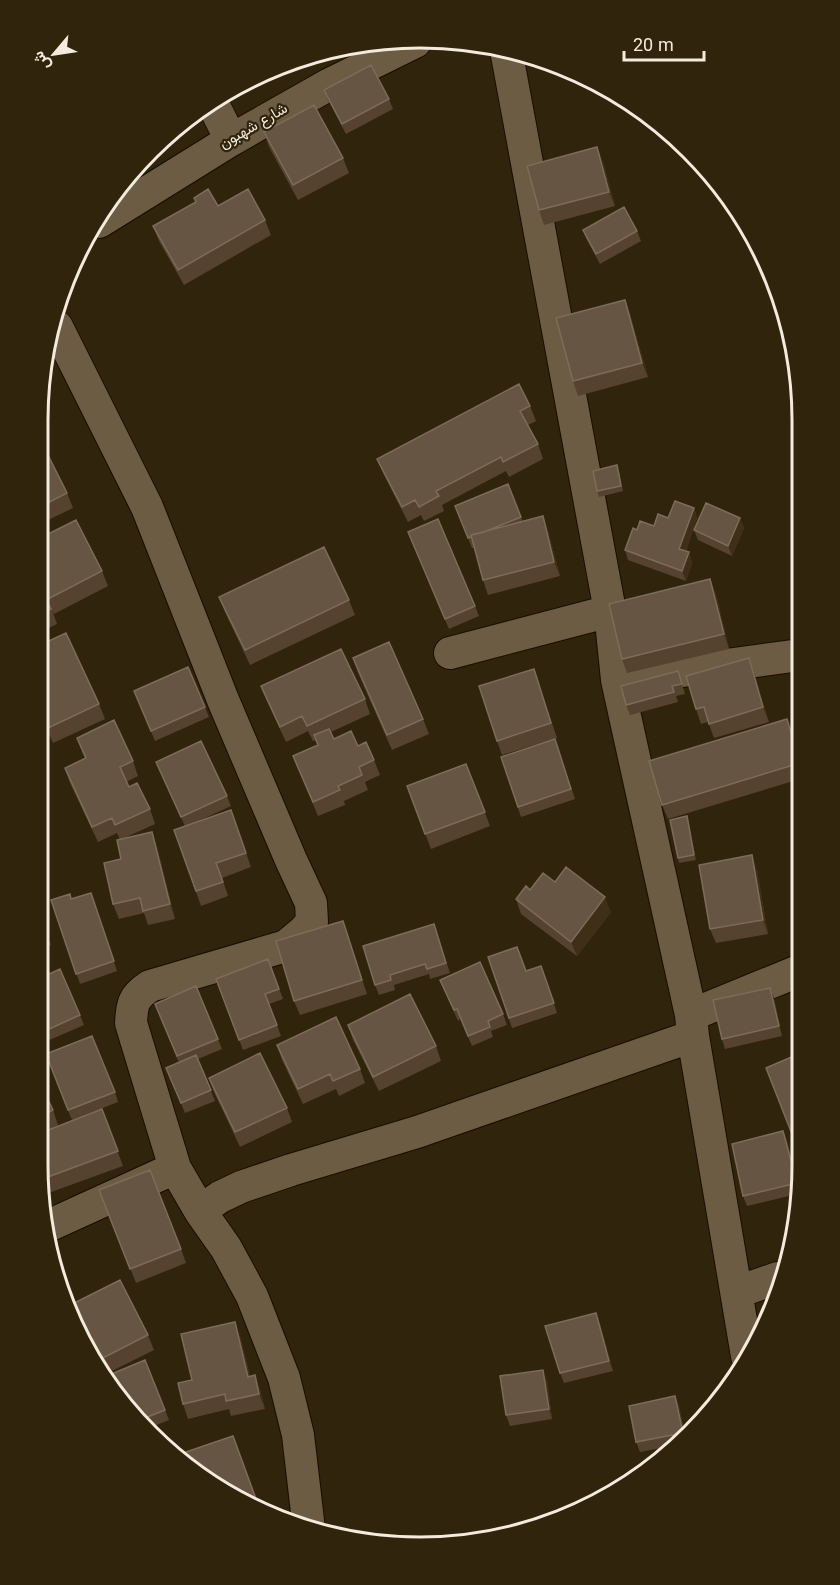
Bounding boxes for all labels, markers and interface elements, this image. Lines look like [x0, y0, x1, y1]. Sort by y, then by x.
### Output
north arrow [24, 24, 84, 84]
scale bar [624, 24, 704, 62]
text: 20 m [633, 33, 674, 61]
text: ش [27, 46, 59, 75]
street label: شارع شهبون [216, 98, 293, 156]

